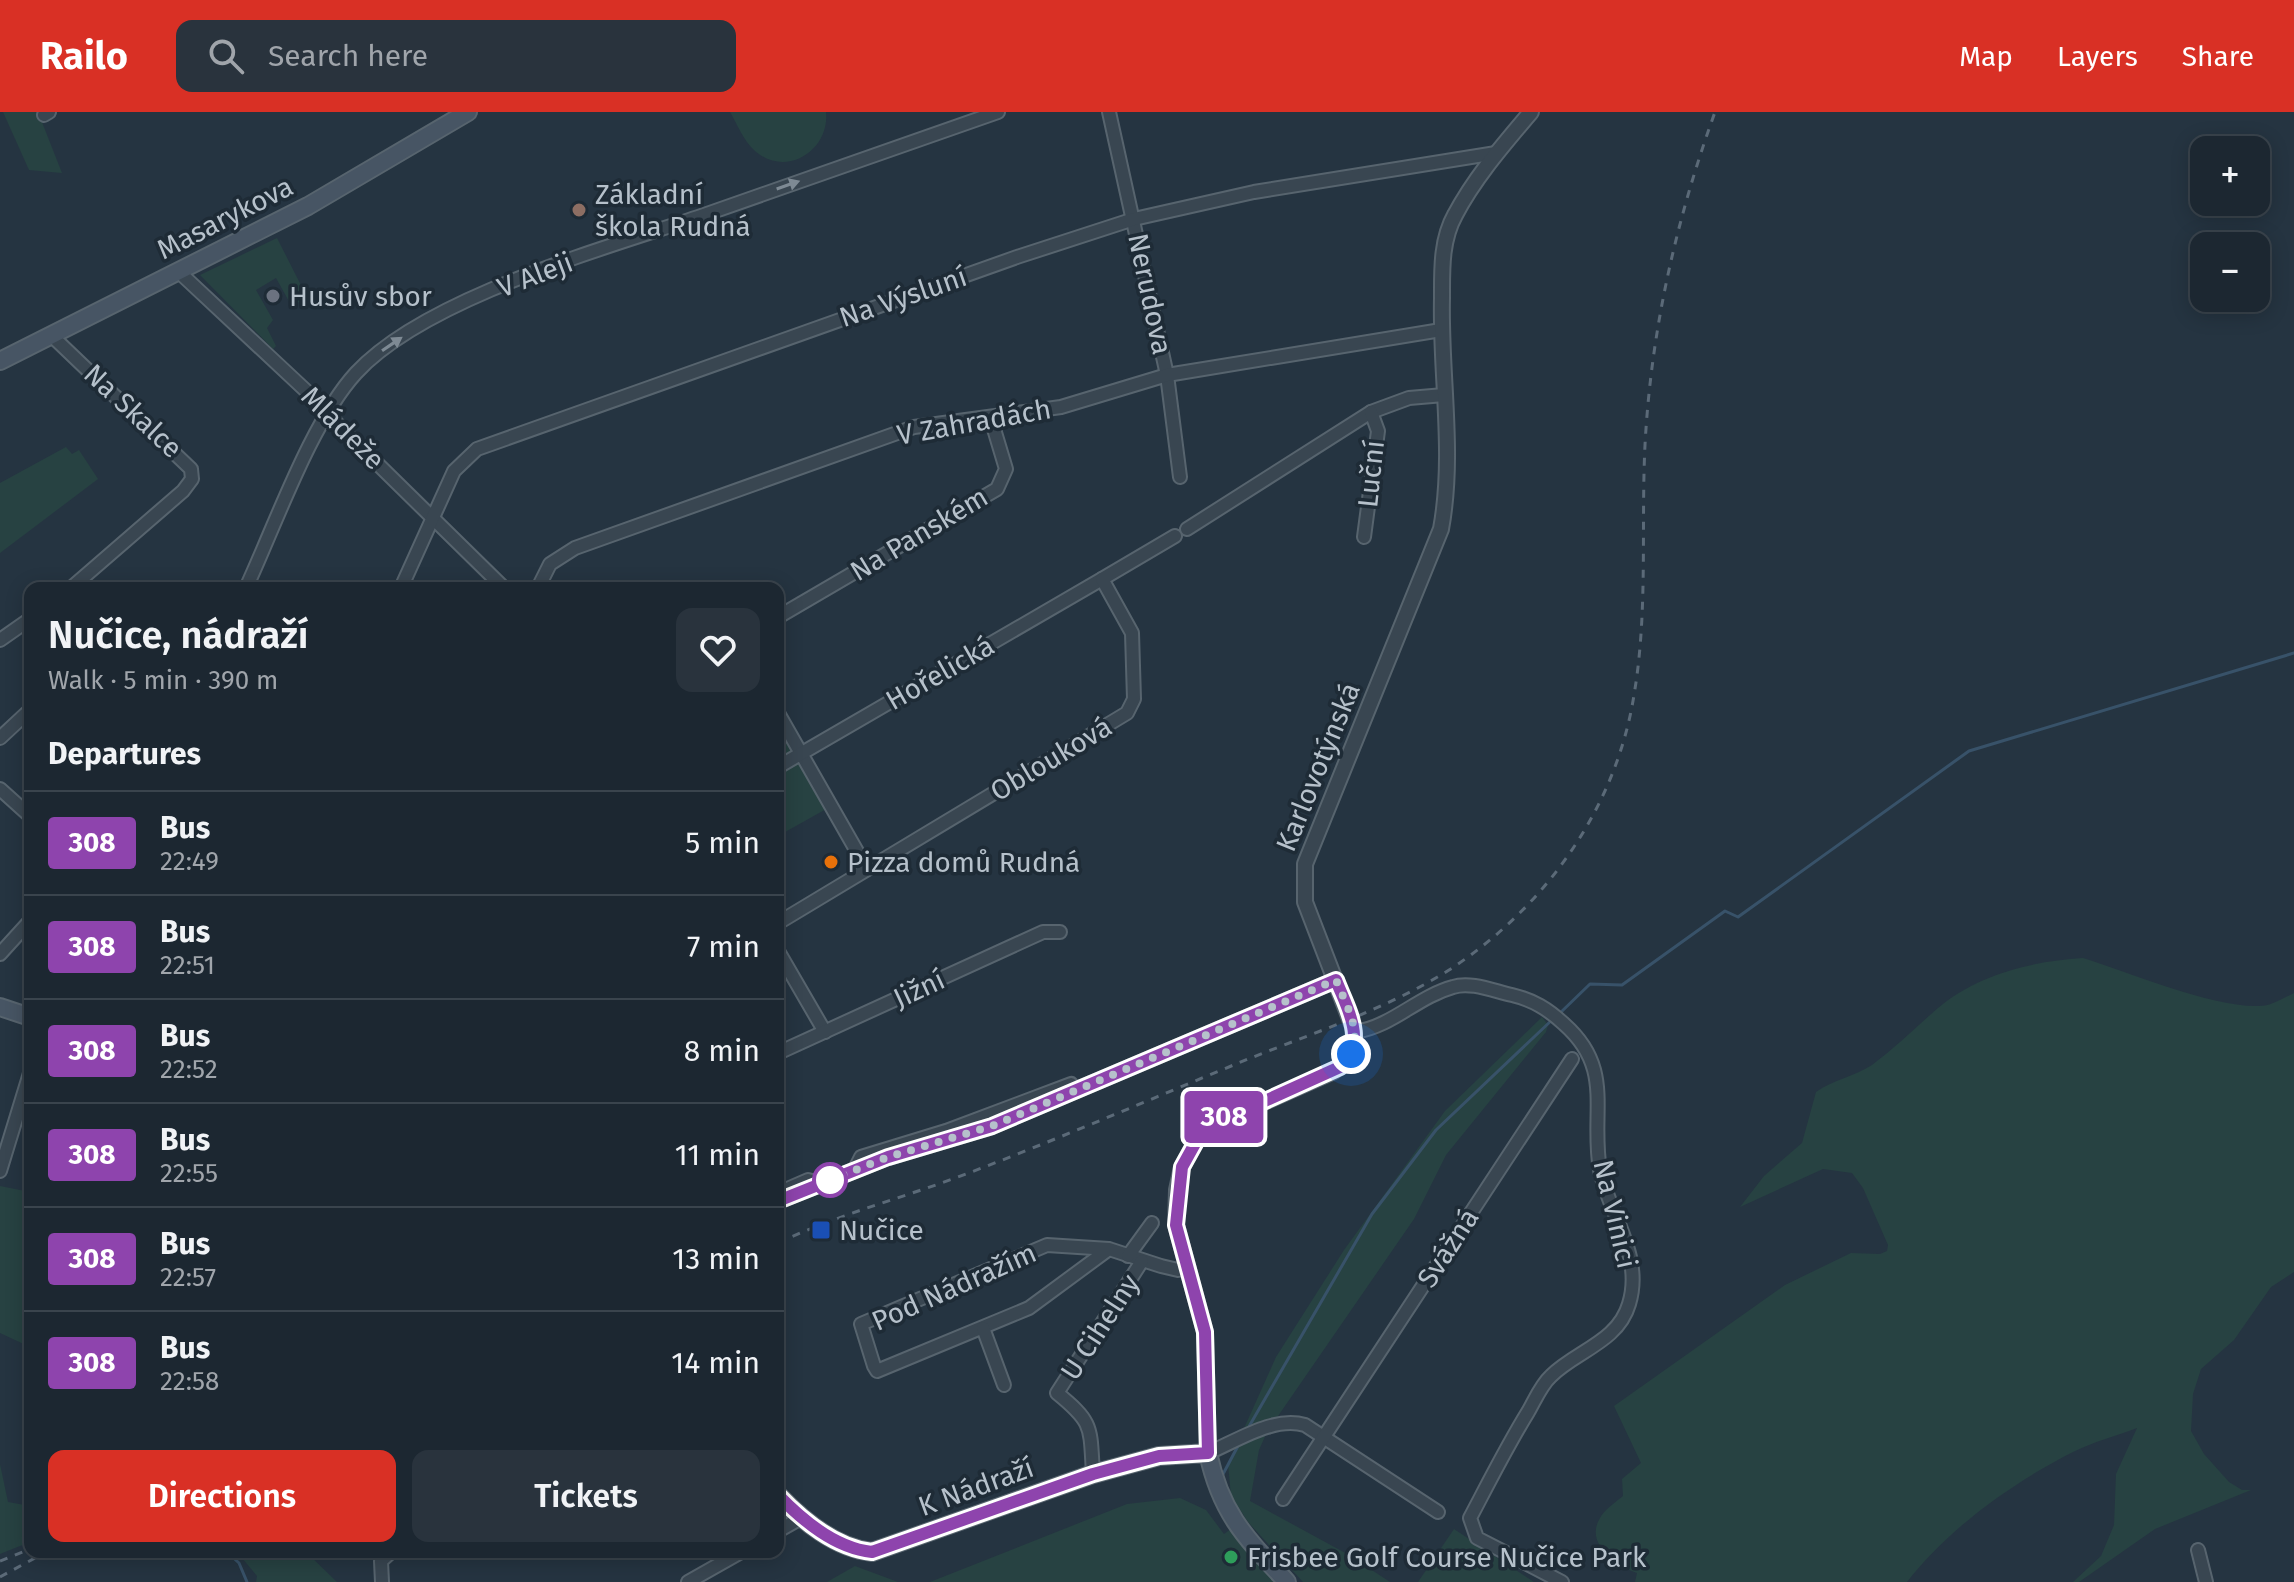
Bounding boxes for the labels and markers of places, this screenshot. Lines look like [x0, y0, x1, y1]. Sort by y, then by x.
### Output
place label: Základní škola Rudná [595, 178, 751, 243]
marker: Základní škola Rudná [570, 201, 588, 219]
place label: Husův sbor [289, 280, 432, 313]
marker: Husův sbor [264, 287, 282, 305]
place label: Pizza domů Rudná [847, 846, 1080, 879]
marker: Pizza domů Rudná [822, 853, 840, 871]
unlabelled marker [813, 1163, 847, 1197]
place label: Nučice [839, 1214, 924, 1247]
marker: Nučice [810, 1219, 832, 1241]
place label: Frisbee Golf Course Nučice Park [1247, 1541, 1647, 1574]
marker: Frisbee Golf Course Nučice Park [1222, 1548, 1240, 1566]

